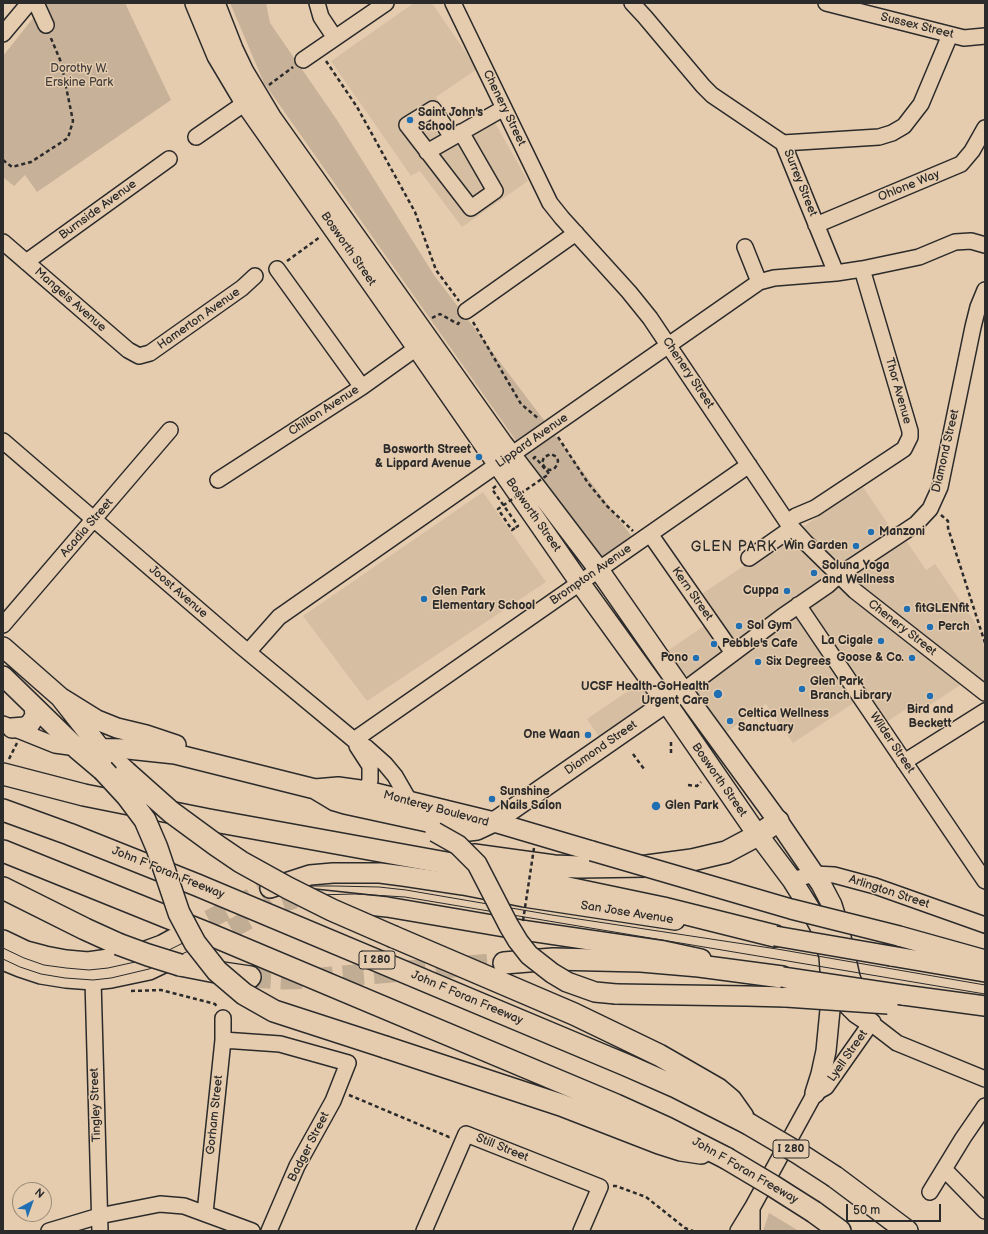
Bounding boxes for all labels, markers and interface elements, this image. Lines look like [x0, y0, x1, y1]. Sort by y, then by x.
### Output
street label: Sussex Street [879, 10, 955, 42]
park label: Dorothy W. Erskine Park [45, 62, 113, 90]
street label: Chenery Street [479, 68, 529, 148]
place label: Saint John's School [418, 106, 483, 134]
marker: Saint John's School [405, 115, 415, 125]
street label: Surrey Street [780, 147, 820, 219]
street label: Ohlone Way [876, 167, 942, 205]
street label: Burnside Avenue [56, 177, 140, 243]
street label: Bosworth Street [317, 209, 379, 289]
street label: Mangels Avenue [31, 265, 109, 335]
street label: Hamerton Avenue [155, 285, 243, 353]
street label: Chenery Street [659, 335, 717, 411]
street label: Thor Avenue [882, 356, 914, 426]
street label: Chilton Avenue [286, 383, 362, 439]
street label: Diamond Street [929, 408, 963, 494]
street label: Lippard Avenue [493, 411, 571, 471]
place label: Bosworth Street & Lippard Avenue [375, 443, 471, 471]
marker: Bosworth Street & Lippard Avenue [474, 452, 484, 462]
street label: Bosworth Street [502, 475, 564, 555]
street label: Acadia Street [58, 496, 116, 560]
place label: Manzoni [879, 525, 925, 539]
marker: Manzoni [866, 527, 876, 537]
district label: GLEN PARK [691, 539, 777, 555]
place label: Win Garden [784, 539, 848, 553]
street label: Brompton Avenue [547, 541, 635, 609]
marker: Win Garden [851, 541, 861, 551]
place label: Soluna Yoga and Wellness [822, 559, 895, 587]
street label: Joost Avenue [146, 563, 210, 621]
street label: Kern Street [668, 564, 716, 624]
marker: Soluna Yoga and Wellness [809, 568, 819, 578]
place label: Cuppa [743, 584, 779, 598]
place label: Glen Park Elementary School [432, 585, 535, 613]
marker: Cuppa [782, 586, 792, 596]
marker: Glen Park Elementary School [419, 594, 429, 604]
street label: Chenery Street [865, 597, 939, 659]
place label: fitGLENfit [915, 602, 969, 616]
marker: fitGLENfit [902, 604, 912, 614]
place label: Sol Gym [747, 619, 792, 633]
place label: Perch [938, 620, 969, 634]
marker: Sol Gym [734, 621, 744, 631]
marker: Perch [925, 622, 935, 632]
place label: La Cigale [821, 634, 873, 648]
marker: La Cigale [876, 636, 886, 646]
place label: Pebble's Cafe [722, 637, 798, 651]
marker: Pebble's Cafe [709, 639, 719, 649]
place label: Pono [661, 651, 688, 665]
place label: Goose & Co. [837, 651, 904, 665]
marker: Pono [691, 653, 701, 663]
marker: Goose & Co. [907, 653, 917, 663]
place label: Six Degrees [766, 655, 831, 669]
marker: Six Degrees [753, 657, 763, 667]
place label: Glen Park Branch Library [810, 675, 892, 703]
place label: UCSF Health-GoHealth Urgent Care [581, 680, 709, 708]
marker: Glen Park Branch Library [797, 684, 807, 694]
marker: UCSF Health-GoHealth Urgent Care [712, 688, 724, 700]
marker: Bird and Beckett [925, 691, 935, 701]
place label: Bird and Beckett [907, 703, 953, 731]
place label: Celtica Wellness Sanctuary [738, 707, 829, 735]
street label: Wilder Street [866, 710, 918, 776]
marker: Celtica Wellness Sanctuary [725, 716, 735, 726]
street label: Diamond Street [562, 718, 640, 778]
place label: One Waan [523, 728, 580, 742]
marker: One Waan [583, 730, 593, 740]
street label: Bosworth Street [688, 740, 750, 820]
place label: Sunshine Nails Salon [500, 785, 562, 813]
street label: Monterey Boulevard [382, 788, 490, 830]
marker: Sunshine Nails Salon [487, 794, 497, 804]
place label: Glen Park [665, 799, 719, 813]
marker: Glen Park [650, 800, 662, 812]
street label: John F Foran Freeway [110, 844, 226, 902]
street label: Arlington Street [847, 872, 931, 912]
street label: San Jose Avenue [580, 899, 674, 927]
road number: I 280 [359, 951, 395, 969]
street label: John F Foran Freeway [409, 968, 525, 1028]
street label: Lyell Street [825, 1027, 871, 1085]
street label: Tingley Street [88, 1068, 104, 1142]
street label: Gorham Street [204, 1075, 226, 1155]
street label: Badger Street [285, 1110, 333, 1184]
street label: Still Street [474, 1131, 530, 1165]
street label: John F Foran Freeway [689, 1135, 801, 1207]
road number: I 280 [773, 1140, 809, 1158]
north arrow [12, 1182, 52, 1222]
text: N [32, 1186, 47, 1201]
scale bar [848, 1196, 943, 1222]
text: 50 m [853, 1203, 880, 1218]

